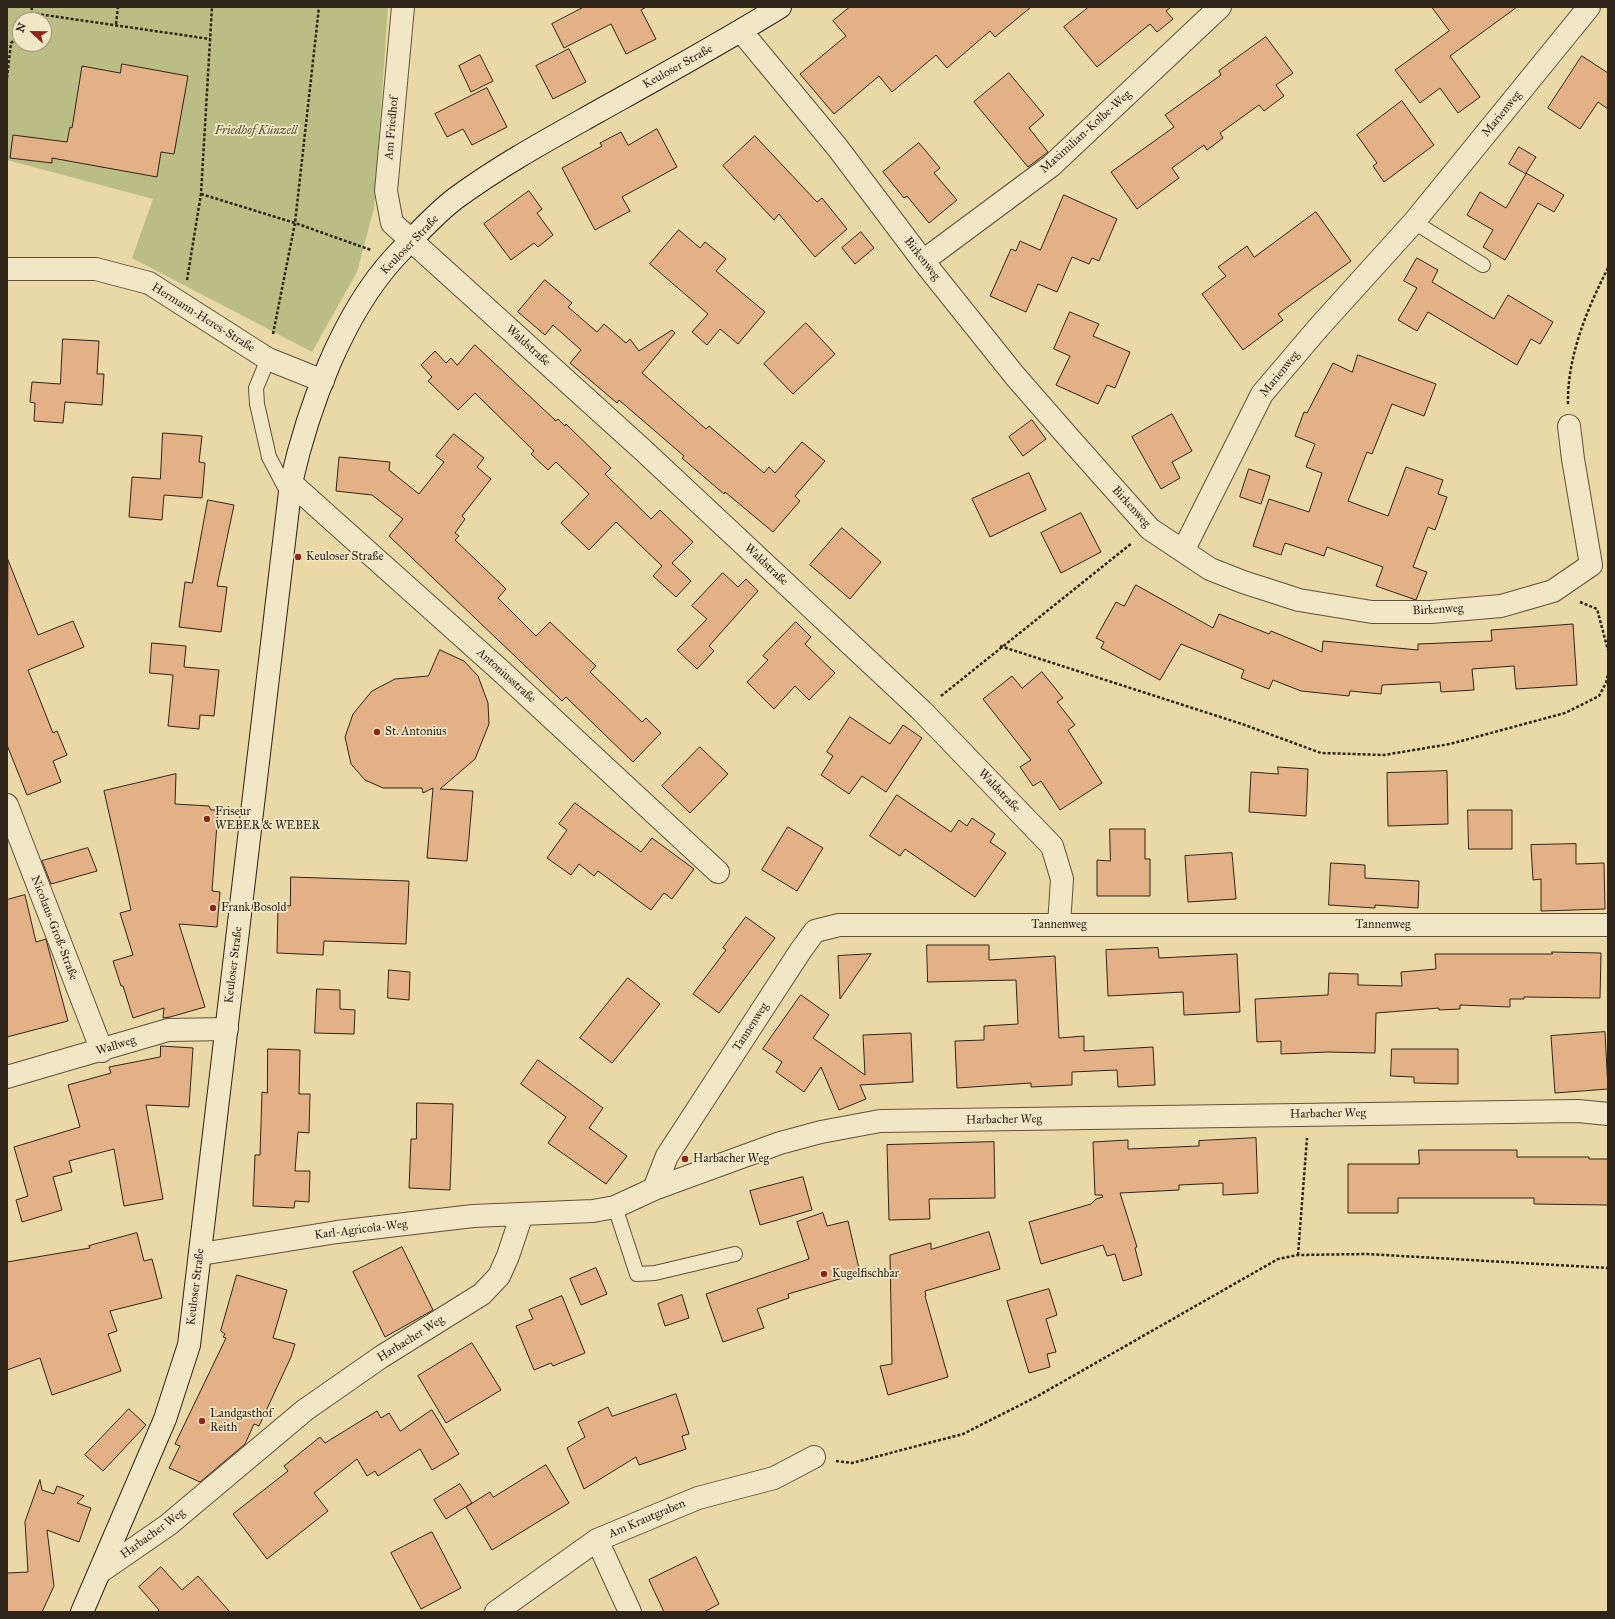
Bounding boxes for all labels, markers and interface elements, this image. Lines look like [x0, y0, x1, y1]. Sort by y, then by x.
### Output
north arrow [12, 12, 52, 52]
text: N [14, 21, 29, 34]
street label: Keuloser Straße [641, 42, 715, 92]
street label: Maximilian-Kolbe-Weg [1038, 87, 1134, 177]
street label: Marienweg [1479, 88, 1525, 140]
street label: Am Friedhof [382, 96, 402, 160]
park label: Friedhof Künzell [215, 124, 297, 138]
street label: Keuloser Straße [378, 212, 442, 278]
street label: Birkenweg [901, 235, 943, 283]
street label: Hermann-Heres-Straße [149, 280, 257, 356]
street label: Waldstraße [503, 322, 553, 370]
street label: Marienweg [1257, 348, 1303, 400]
street label: Birkenweg [1109, 483, 1153, 531]
street label: Waldstraße [741, 541, 791, 589]
place label: Keuloser Straße [306, 550, 384, 564]
marker: Keuloser Straße [293, 552, 303, 562]
street label: Birkenweg [1412, 601, 1464, 619]
street label: Antoniusstraße [473, 646, 539, 706]
place label: St. Antonius [385, 725, 447, 739]
marker: St. Antonius [372, 727, 382, 737]
street label: Waldstraße [975, 766, 1023, 816]
place label: Friseur WEBER & WEBER [215, 805, 320, 833]
marker: Friseur WEBER & WEBER [202, 814, 212, 824]
street label: Nicolaus-Groß-Straße [27, 874, 81, 982]
place label: Frank Bosold [221, 901, 287, 915]
marker: Frank Bosold [208, 903, 218, 913]
street label: Tannenweg [1031, 918, 1087, 932]
street label: Tannenweg [1355, 918, 1411, 932]
street label: Keuloser Straße [222, 926, 246, 1004]
street label: Tannenweg [730, 1000, 772, 1054]
street label: Wallweg [94, 1033, 138, 1059]
street label: Harbacher Weg [1290, 1106, 1366, 1122]
street label: Harbacher Weg [966, 1112, 1042, 1128]
place label: Harbacher Weg [693, 1152, 769, 1166]
marker: Harbacher Weg [680, 1154, 690, 1164]
street label: Karl-Agricola-Weg [314, 1217, 408, 1243]
street label: Keuloser Straße [184, 1248, 208, 1326]
place label: Kugelfischbar [832, 1267, 899, 1281]
marker: Kugelfischbar [819, 1269, 829, 1279]
street label: Harbacher Weg [375, 1313, 447, 1365]
place label: Landgasthof Reith [210, 1407, 273, 1435]
marker: Landgasthof Reith [197, 1416, 207, 1426]
street label: Am Krautgraben [606, 1496, 688, 1542]
street label: Harbacher Weg [118, 1506, 188, 1562]

